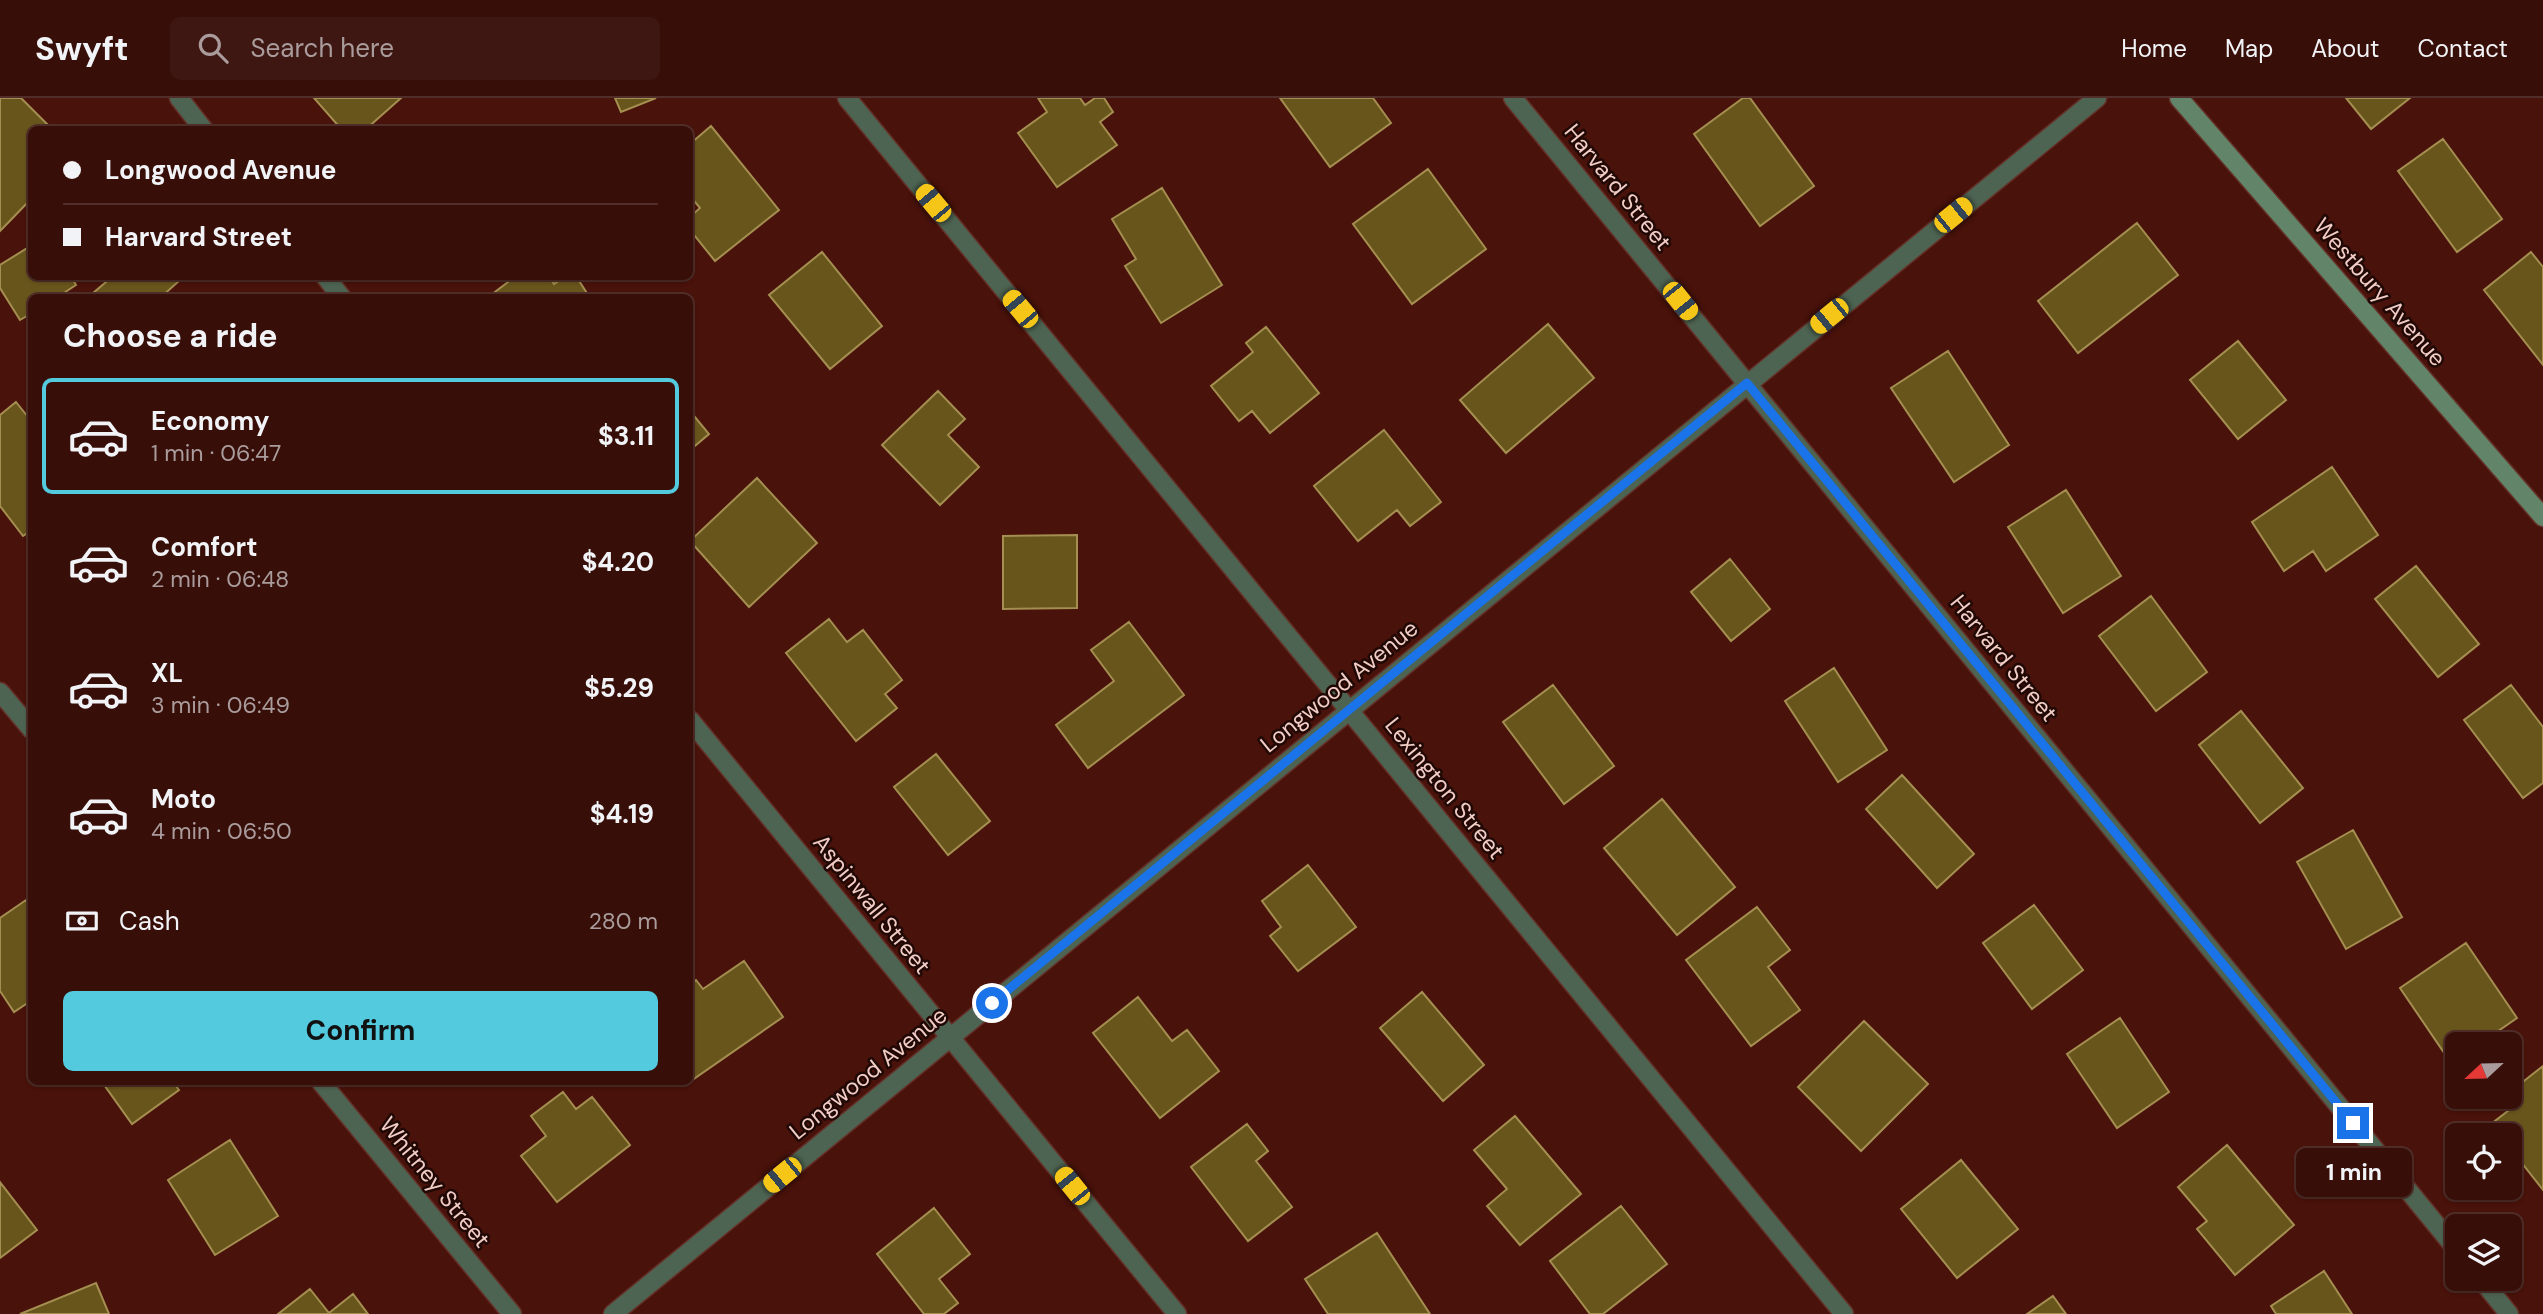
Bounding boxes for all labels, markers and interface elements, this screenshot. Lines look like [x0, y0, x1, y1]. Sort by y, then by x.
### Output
search box [170, 17, 660, 80]
text: Swyft [35, 27, 128, 70]
icon: search [194, 29, 232, 67]
text: Search here [250, 31, 394, 65]
text: Home [2121, 33, 2187, 64]
text: Map [2225, 33, 2273, 64]
text: About [2311, 33, 2380, 64]
text: Contact [2418, 33, 2508, 64]
street label: Harvard Street [1558, 118, 1678, 256]
text: Longwood Avenue [105, 153, 336, 187]
car [912, 180, 955, 226]
car [1931, 194, 1976, 236]
street label: Westbury Avenue [2307, 211, 2453, 373]
text: Harvard Street [105, 220, 292, 254]
car [1659, 278, 1702, 324]
car [999, 286, 1042, 332]
car [1807, 295, 1852, 337]
text: Choose a ride [63, 315, 278, 357]
text: Economy [151, 404, 269, 438]
icon: car [67, 405, 130, 468]
text: $3.11 [598, 419, 654, 453]
text: 1 min · 06:47 [151, 438, 281, 468]
text: Comfort [151, 530, 257, 564]
icon: car [67, 531, 130, 594]
text: $4.20 [582, 545, 654, 579]
text: 2 min · 06:48 [151, 564, 289, 594]
street label: Harvard Street [1944, 589, 2064, 727]
street label: Longwood Avenue [1254, 613, 1424, 759]
text: XL [151, 656, 183, 690]
icon: car [67, 657, 130, 720]
text: $5.29 [584, 671, 654, 705]
text: 3 min · 06:49 [151, 690, 290, 720]
street label: Lexington Street [1379, 711, 1511, 865]
text: Moto [151, 782, 216, 816]
icon: car [67, 783, 130, 846]
text: $4.19 [590, 797, 654, 831]
text: 4 min · 06:50 [151, 816, 292, 846]
street label: Aspinwall Street [806, 828, 938, 980]
icon: cash [63, 902, 101, 940]
text: Cash [119, 904, 180, 938]
text: 280 m [589, 906, 658, 936]
route start [976, 987, 1008, 1019]
button: Confirm [63, 991, 658, 1071]
street label: Longwood Avenue [783, 1000, 953, 1146]
north arrow [2445, 1032, 2522, 1110]
map controls [2445, 1032, 2522, 1291]
route end [2337, 1107, 2369, 1139]
street label: Whitney Street [373, 1110, 497, 1254]
button: locate [2445, 1123, 2522, 1200]
callout: 1 min [2295, 1148, 2411, 1196]
car [760, 1154, 805, 1196]
text: 1 min [2326, 1157, 2382, 1187]
car [1051, 1163, 1094, 1209]
button: layers [2445, 1214, 2522, 1291]

